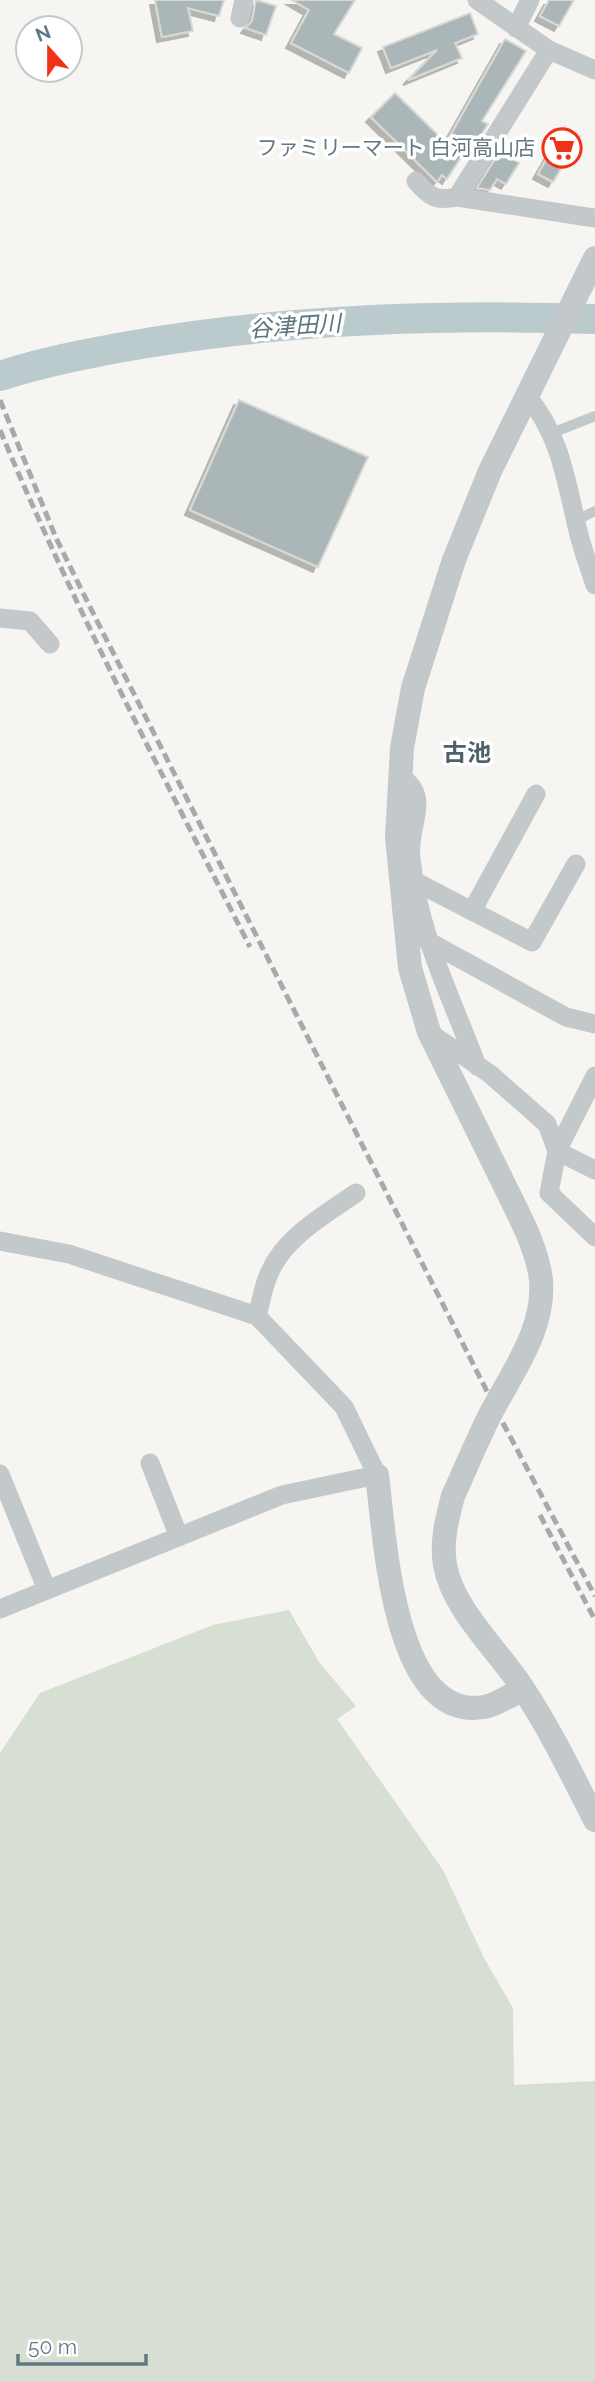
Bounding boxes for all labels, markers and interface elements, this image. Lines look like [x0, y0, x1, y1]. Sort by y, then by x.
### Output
north arrow [14, 14, 84, 84]
text: N [32, 20, 54, 46]
supermarket icon: ファミリーマート 白河高山店 [541, 127, 583, 169]
place label: ファミリーマート 白河高山店 [257, 135, 535, 160]
water label: 谷津田川 [248, 309, 345, 342]
district label: 古池 [443, 738, 491, 767]
scale bar [18, 2322, 145, 2366]
text: 50 m [28, 2334, 77, 2359]

